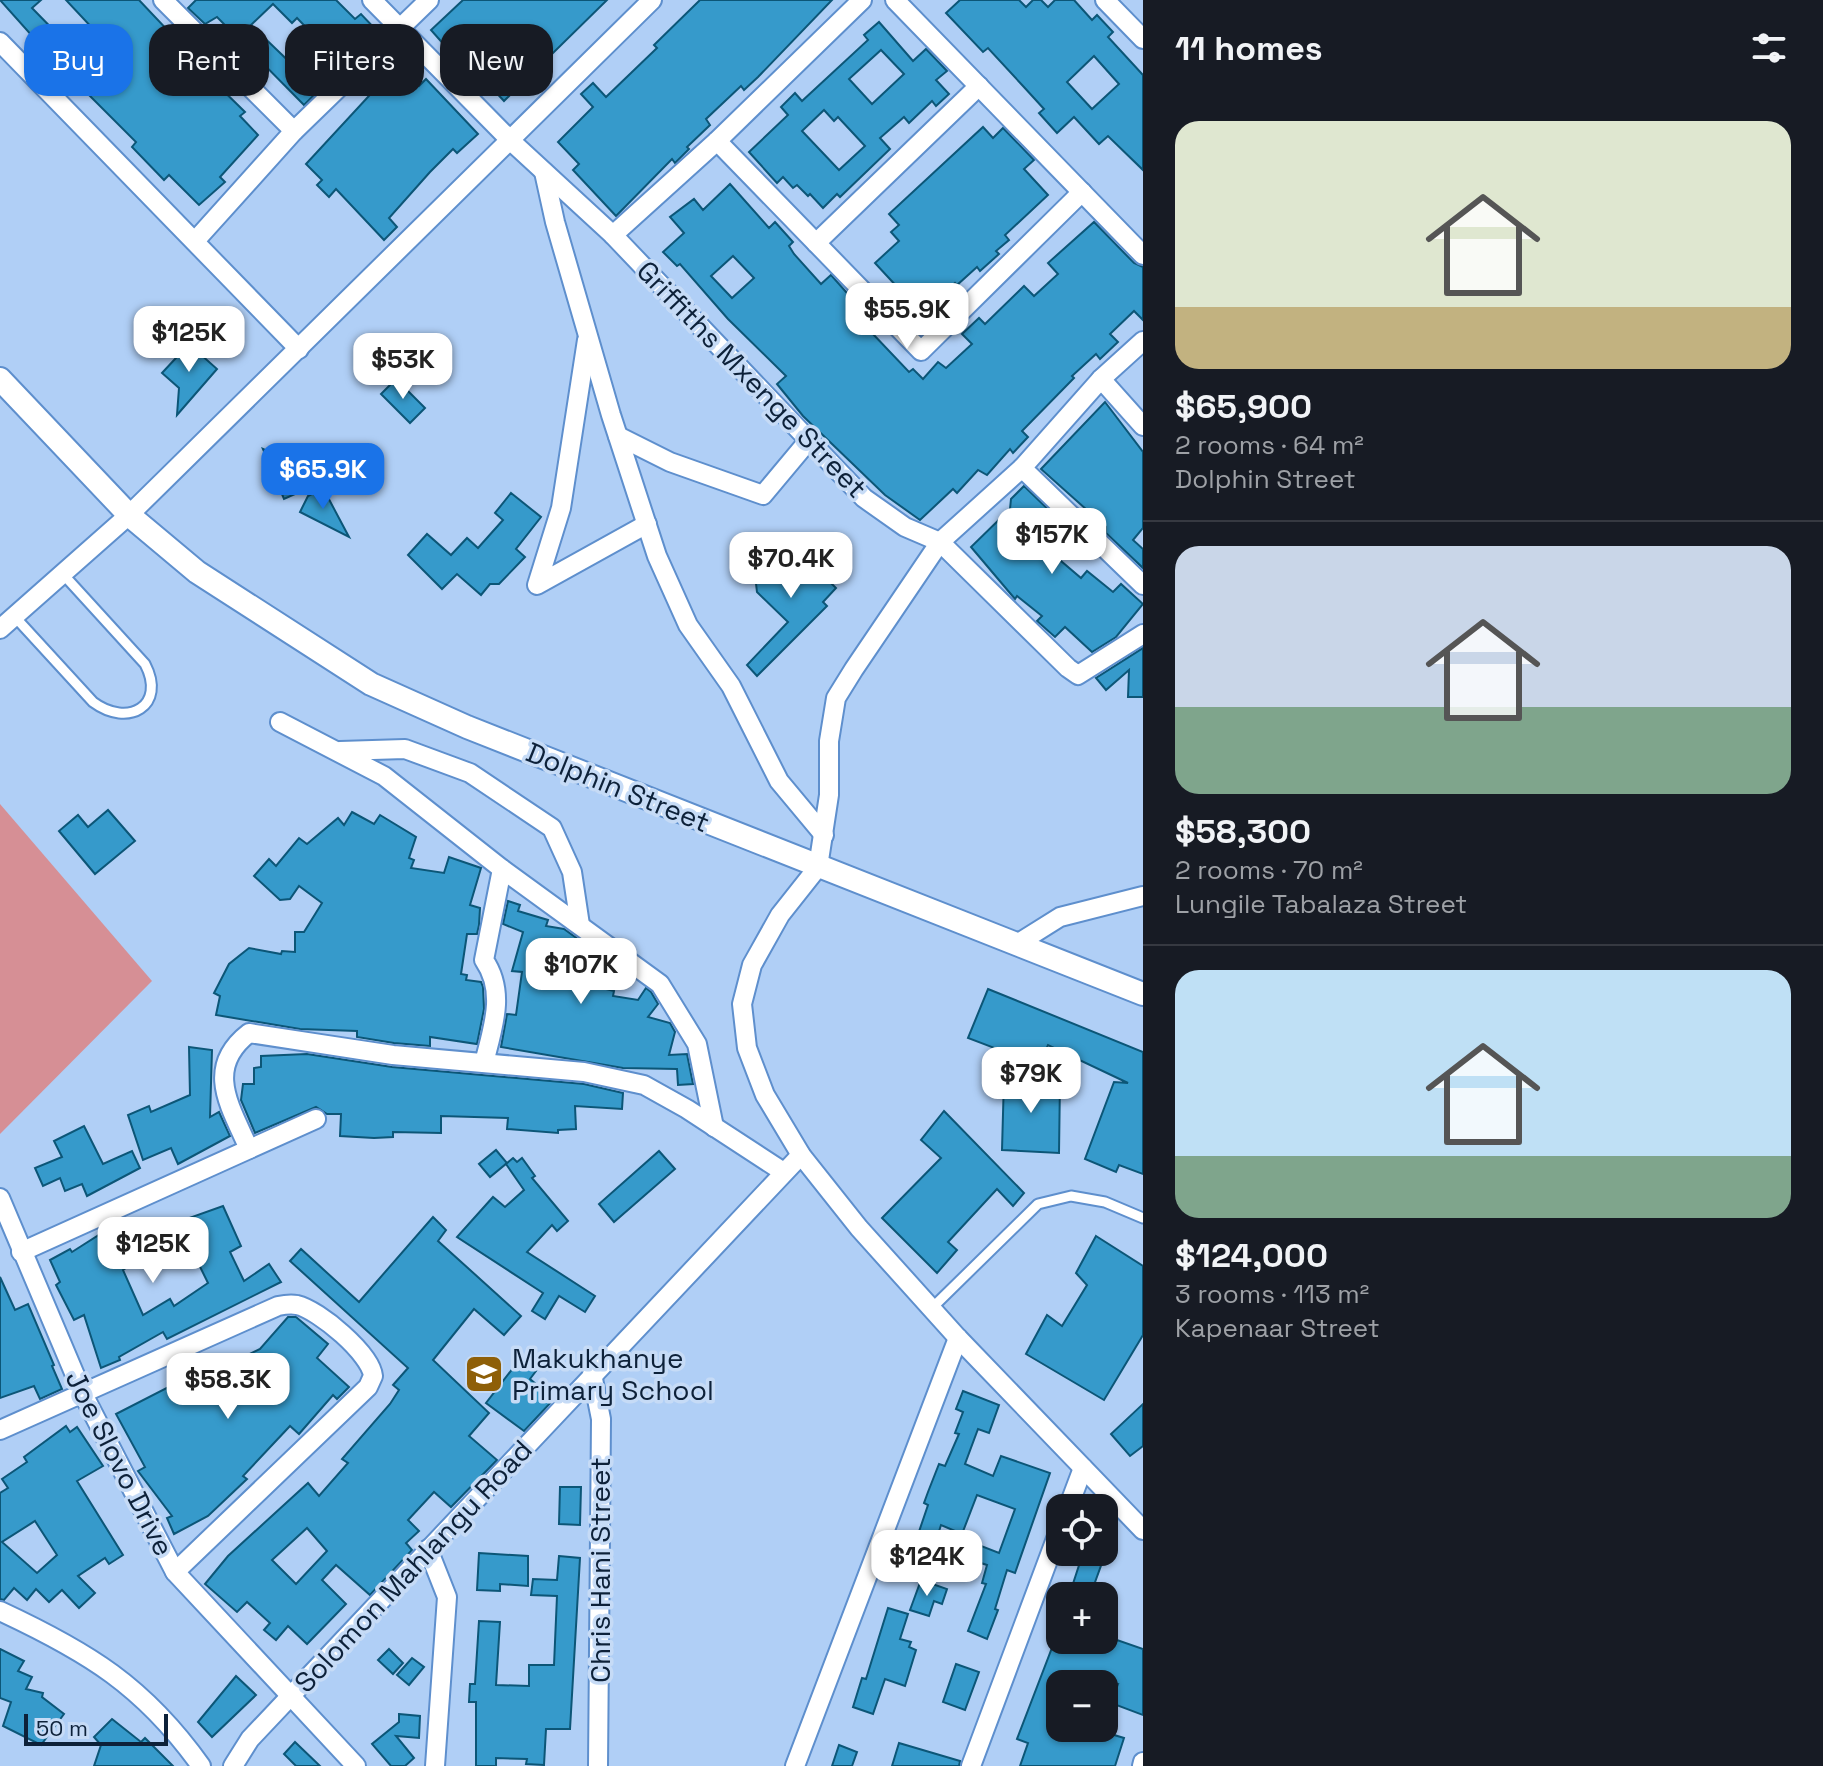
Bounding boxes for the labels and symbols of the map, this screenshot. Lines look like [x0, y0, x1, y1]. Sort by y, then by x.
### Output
street label: Griffiths Mxenge Street [629, 253, 875, 505]
pin: $55.9K [842, 283, 972, 351]
pin: $125K [133, 306, 245, 374]
pin: $53K [356, 333, 450, 401]
pin: $65.9K [258, 443, 388, 511]
pin: $157K [996, 508, 1108, 576]
pin: $70.4K [726, 532, 856, 600]
street label: Dolphin Street [521, 734, 715, 840]
pin: $107K [525, 938, 637, 1006]
pin: $79K [984, 1047, 1078, 1115]
pin: $125K [97, 1217, 209, 1285]
place label: Makukhanye Primary School [512, 1340, 714, 1408]
pin: $58.3K [163, 1353, 293, 1421]
school or university icon: Makukhanye Primary School [463, 1353, 505, 1395]
street label: Joe Slovo Drive [58, 1364, 182, 1562]
street label: Solomon Mahlangu Road [286, 1432, 540, 1700]
street label: Chris Hani Street [582, 1457, 618, 1683]
pin: $124K [871, 1530, 983, 1598]
scale bar [24, 1710, 168, 1746]

